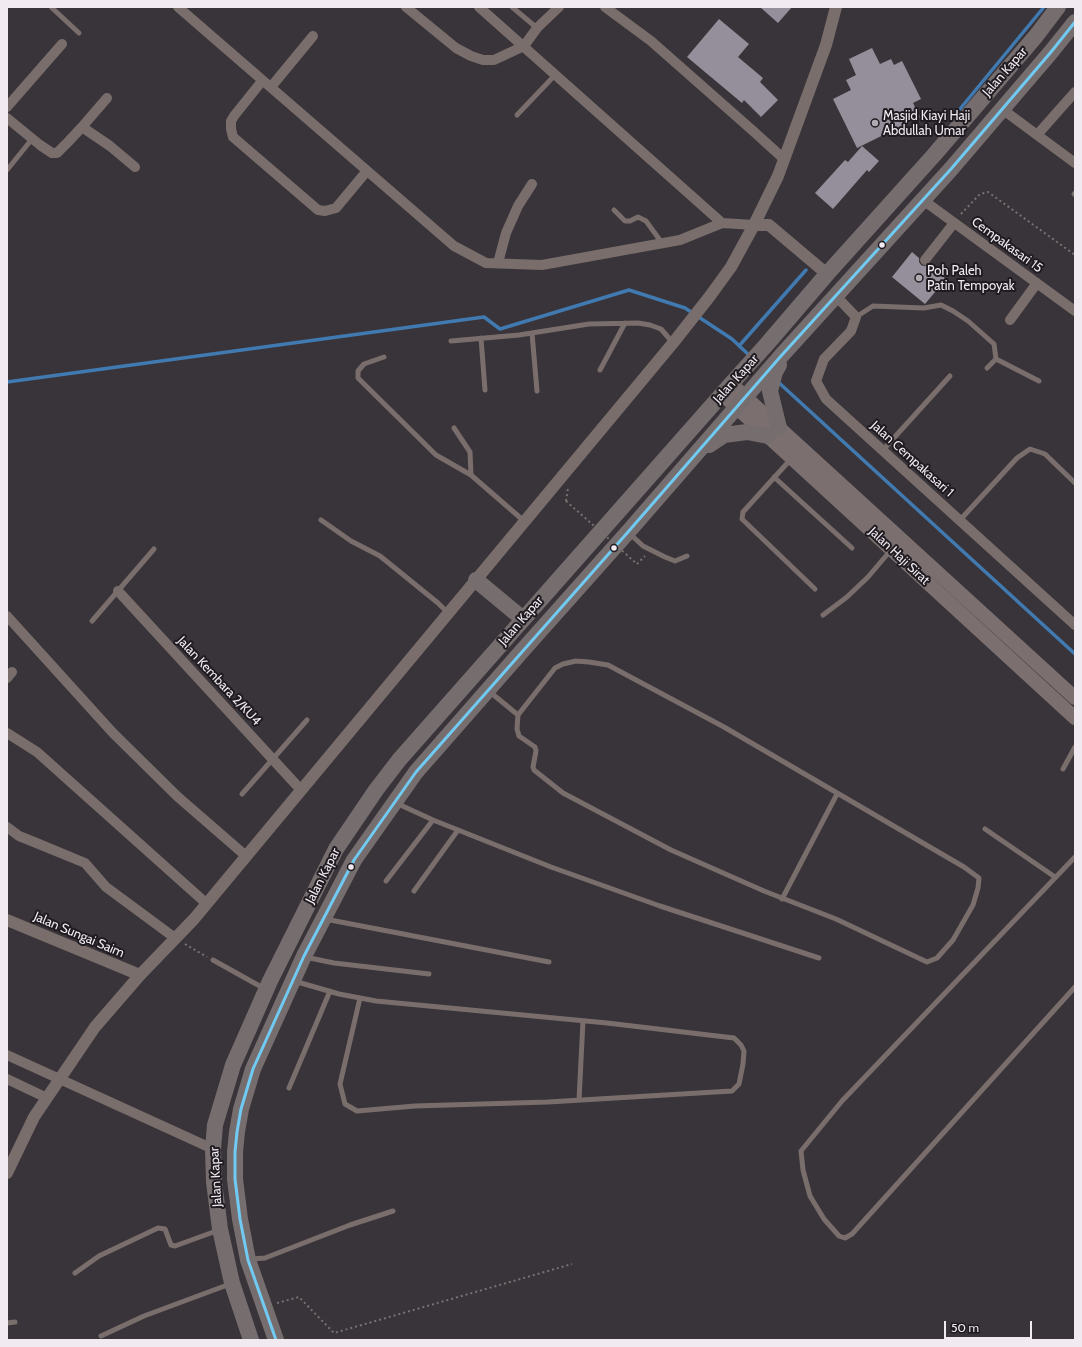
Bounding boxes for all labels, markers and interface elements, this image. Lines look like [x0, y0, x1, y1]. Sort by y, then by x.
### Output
street label: Jalan Kapar [979, 44, 1031, 100]
place label: Masjid Kiayi Haji Abdullah Umar [883, 108, 970, 139]
marker: Masjid Kiayi Haji Abdullah Umar [870, 118, 880, 128]
street label: Cempakasari 15 [968, 214, 1046, 276]
unlabelled marker [877, 240, 887, 250]
place label: Poh Paleh Patin Tempoyak [927, 263, 1014, 294]
marker: Poh Paleh Patin Tempoyak [914, 273, 924, 283]
street label: Jalan Kapar [710, 351, 762, 407]
street label: Jalan Cempakasari 1 [867, 418, 957, 500]
street label: Jalan Haji Sirat [865, 524, 933, 588]
unlabelled marker [609, 543, 619, 553]
street label: Jalan Kapar [495, 593, 547, 649]
street label: Jalan Kembara 2/KU4 [174, 633, 264, 729]
street label: Jalan Kapar [302, 846, 344, 906]
unlabelled marker [346, 862, 356, 872]
street label: Jalan Sungai Saim [31, 909, 127, 961]
street label: Jalan Kapar [207, 1147, 225, 1207]
scale bar [946, 1313, 1034, 1339]
text: 50 m [951, 1320, 979, 1335]

